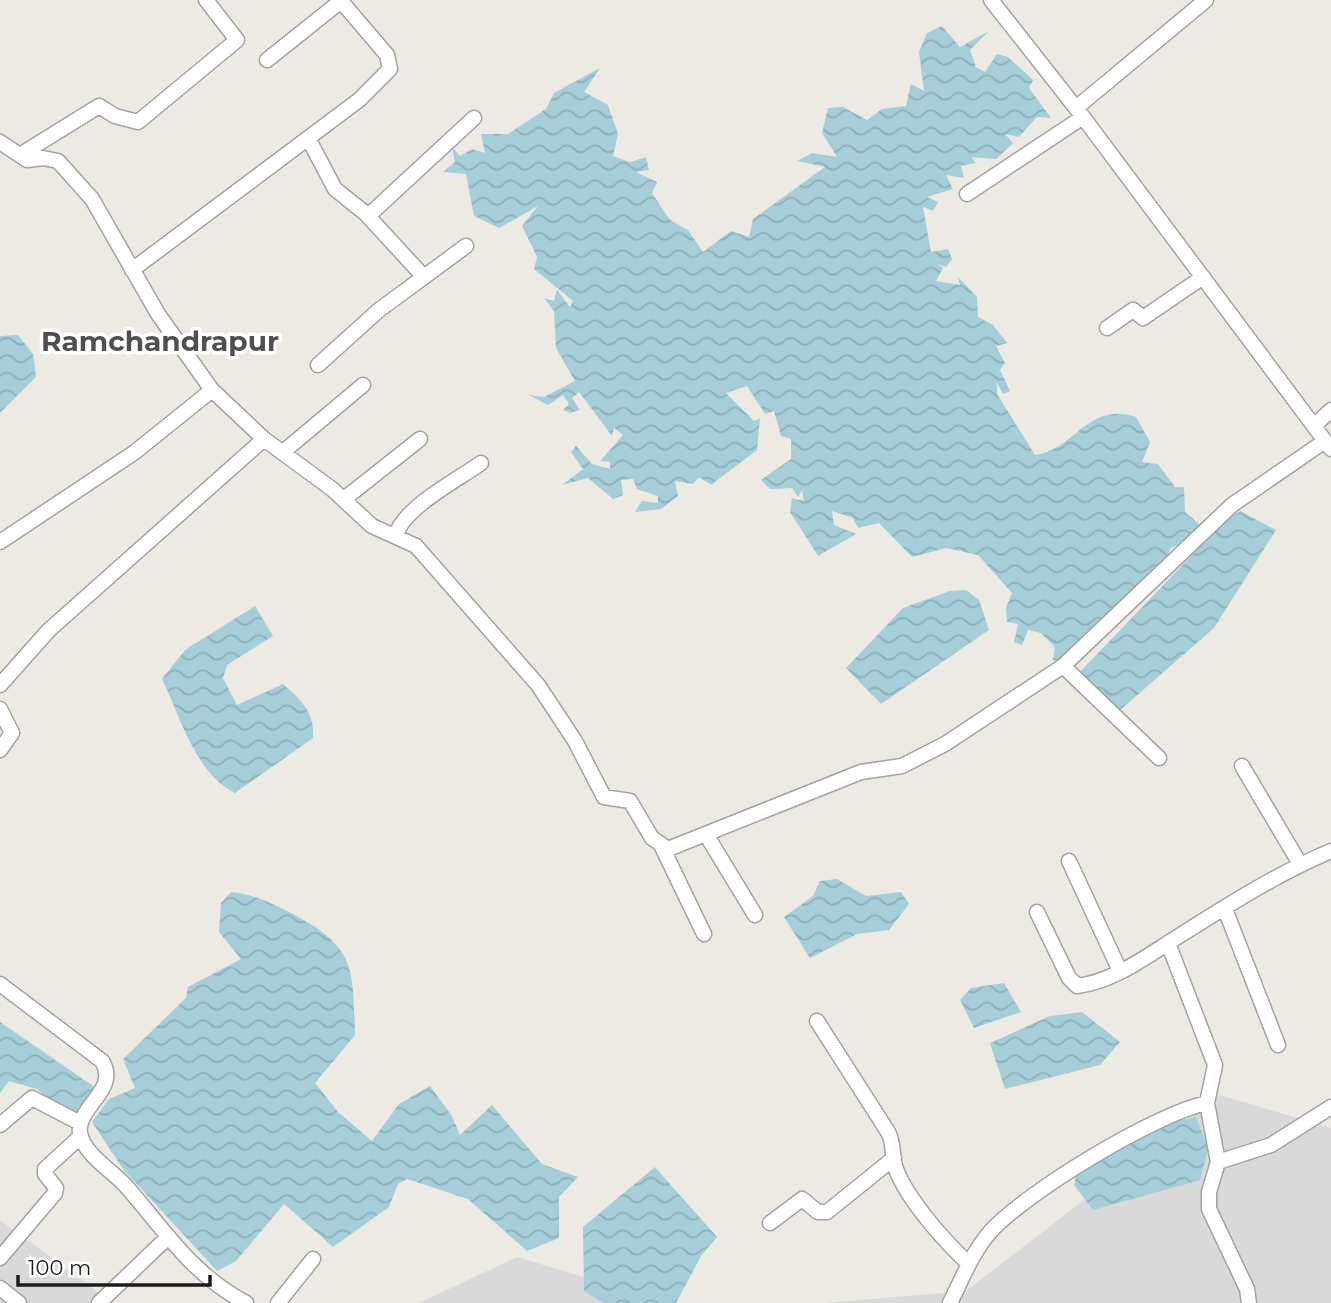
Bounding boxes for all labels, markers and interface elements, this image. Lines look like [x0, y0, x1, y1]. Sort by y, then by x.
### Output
district label: Ramchandrapur [41, 324, 279, 358]
scale bar [18, 1244, 210, 1288]
text: 100 m [28, 1255, 91, 1280]

